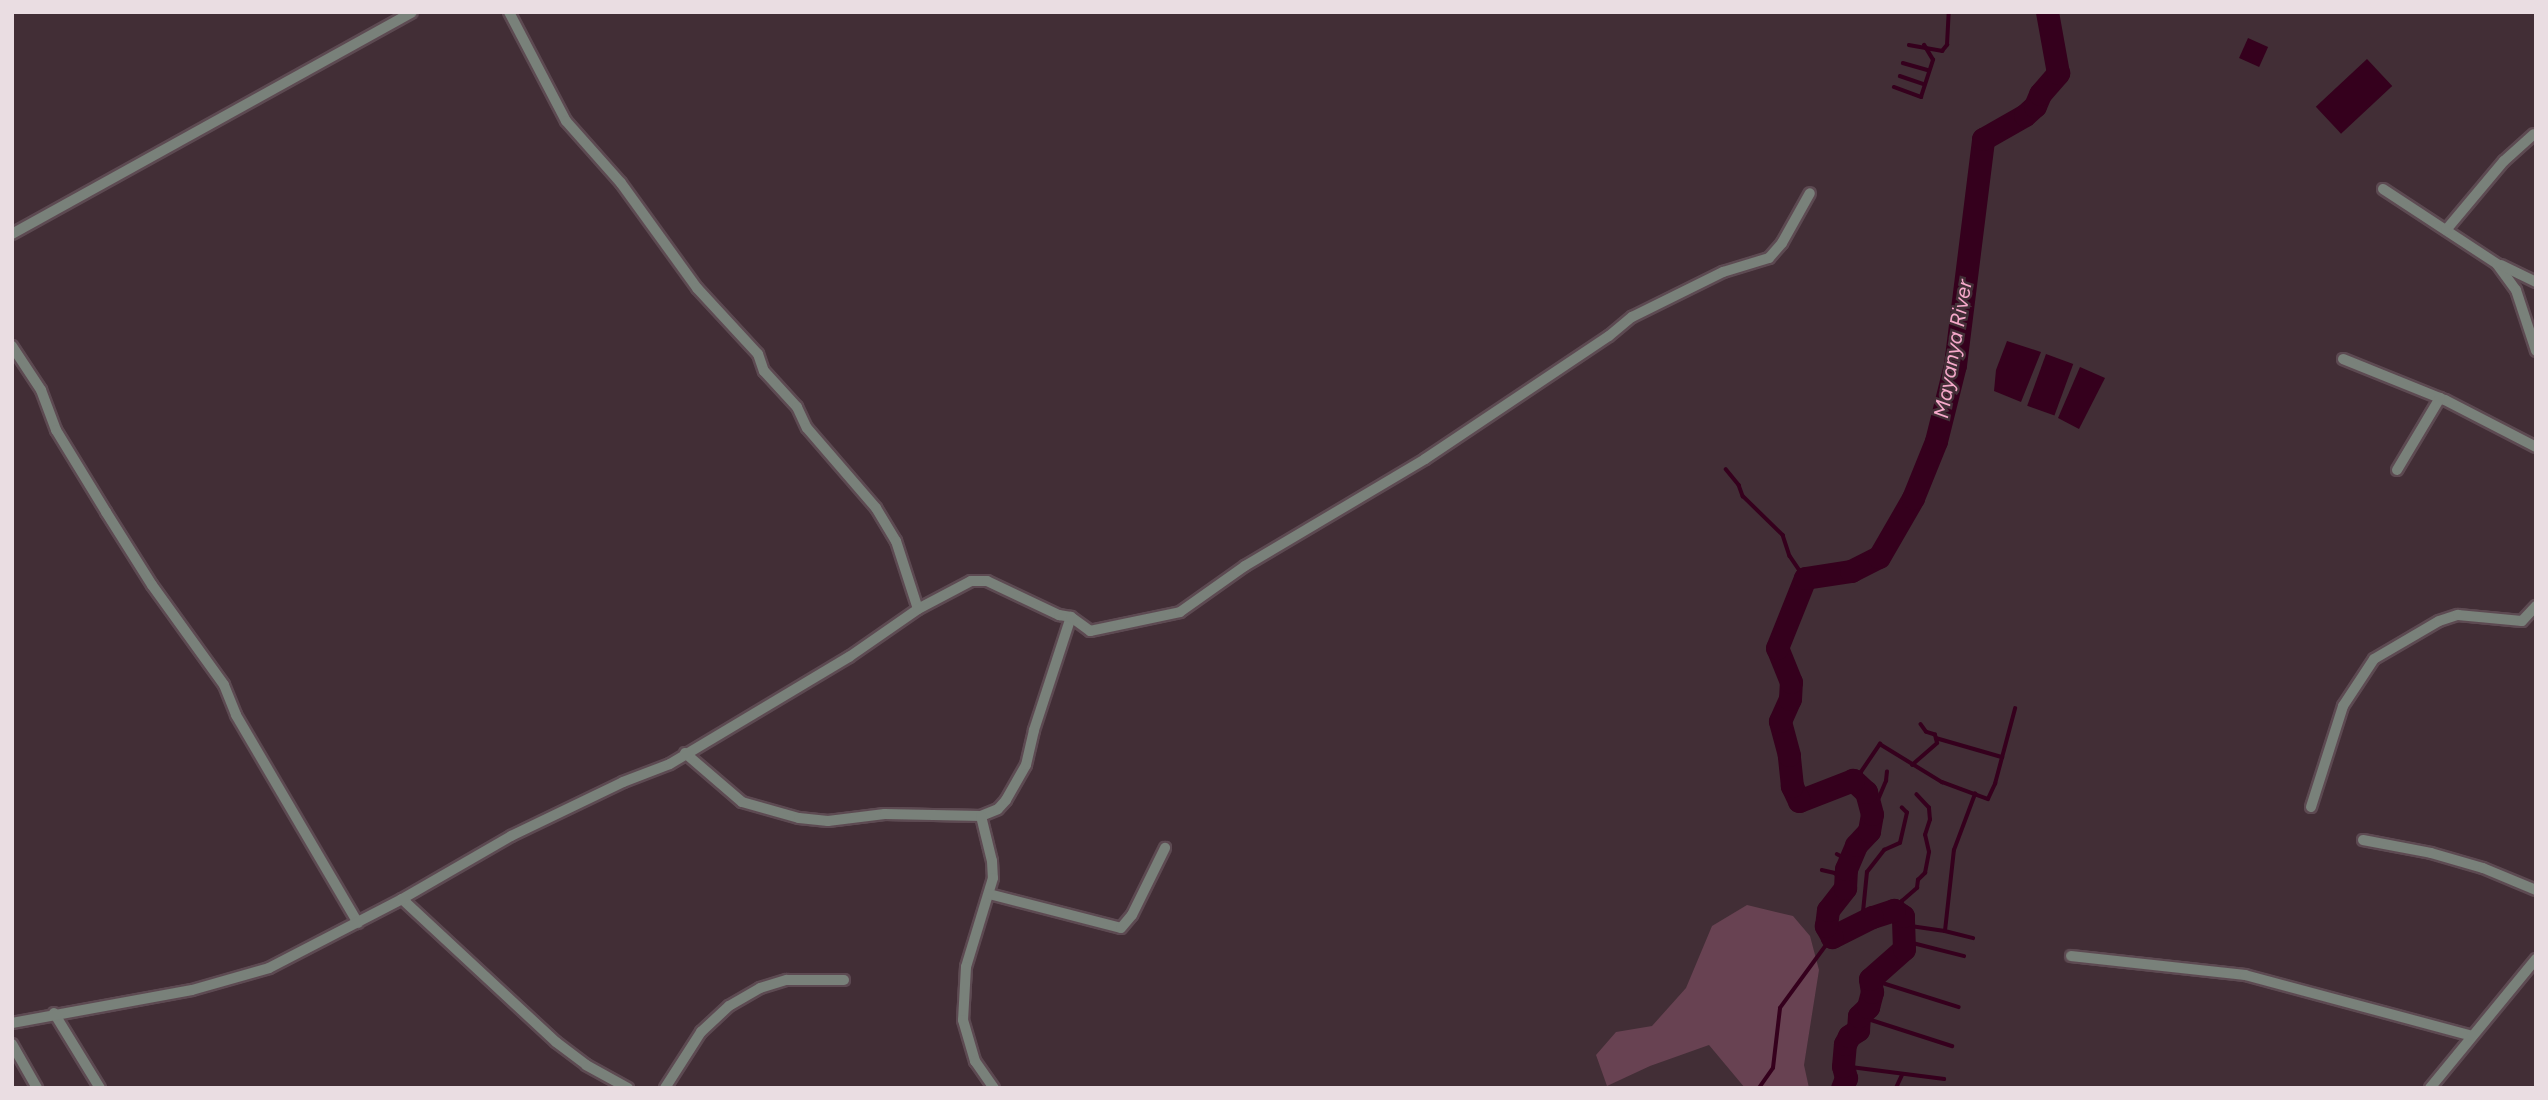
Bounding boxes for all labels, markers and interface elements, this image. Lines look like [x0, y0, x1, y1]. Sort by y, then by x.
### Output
water label: Mayanya River [1928, 278, 1978, 420]

